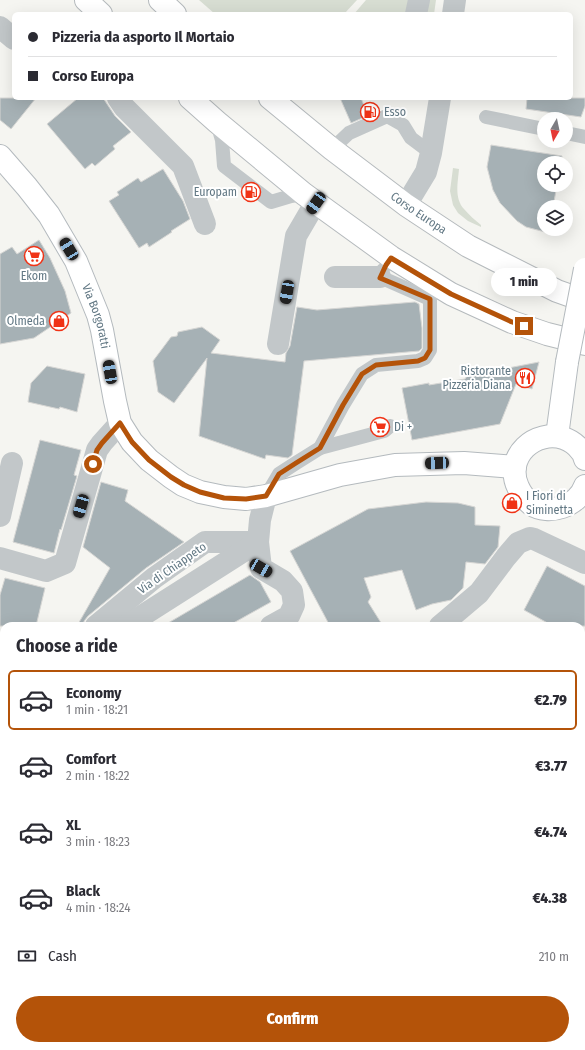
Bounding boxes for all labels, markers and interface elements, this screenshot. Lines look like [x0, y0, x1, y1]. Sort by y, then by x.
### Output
text: Pizzeria da asporto Il Mortaio [52, 28, 235, 46]
text: Corso Europa [52, 67, 134, 85]
fuel station icon: Esso [359, 101, 381, 123]
place label: Esso [384, 105, 406, 119]
north arrow [537, 112, 573, 148]
map controls [537, 112, 573, 236]
button: locate [537, 156, 573, 192]
fuel station icon: Europam [240, 181, 262, 203]
place label: Europam [194, 185, 237, 199]
street label: Corso Europa [388, 189, 449, 237]
car [304, 190, 328, 216]
button: layers [537, 200, 573, 236]
car [58, 236, 80, 262]
supermarket icon: Ekom [23, 245, 45, 267]
callout: 1 min [491, 268, 557, 296]
place label: Ekom [21, 269, 47, 283]
text: 1 min [510, 274, 538, 289]
car [279, 279, 295, 305]
street label: Via Borgoratti [79, 282, 112, 350]
shop icon: Olmeda [48, 310, 70, 332]
place label: Olmeda [7, 314, 45, 328]
route end [515, 317, 533, 335]
car [102, 359, 118, 385]
place label: Ristorante Pizzeria Diana [442, 364, 511, 392]
restaurant icon: Ristorante Pizzeria Diana [514, 367, 536, 389]
supermarket icon: Di + [369, 416, 391, 438]
place label: Di + [394, 420, 412, 434]
route start [84, 455, 102, 473]
car [425, 457, 449, 469]
place label: I Fiori di Siminetta [526, 489, 573, 517]
shop icon: I Fiori di Siminetta [501, 492, 523, 514]
car [72, 493, 90, 519]
street label: Via di Chiappeto [135, 539, 209, 597]
car [248, 557, 274, 579]
text: Choose a ride [16, 635, 118, 657]
icon: car [18, 682, 54, 718]
text: Economy [66, 684, 121, 702]
text: €2.79 [534, 691, 567, 709]
text: 1 min · 18:21 [66, 702, 128, 717]
icon: car [18, 748, 54, 784]
text: Comfort [66, 750, 117, 768]
text: €3.77 [535, 757, 567, 775]
text: 2 min · 18:22 [66, 768, 130, 783]
icon: car [18, 814, 54, 850]
text: XL [66, 816, 81, 834]
text: €4.74 [534, 823, 567, 841]
text: 3 min · 18:23 [66, 834, 130, 849]
icon: car [18, 880, 54, 916]
text: Black [66, 882, 100, 900]
text: €4.38 [533, 889, 567, 907]
text: 4 min · 18:24 [66, 900, 130, 915]
icon: cash [16, 945, 38, 967]
text: Cash [48, 947, 77, 965]
text: 210 m [539, 949, 569, 964]
button: Confirm [16, 996, 569, 1042]

